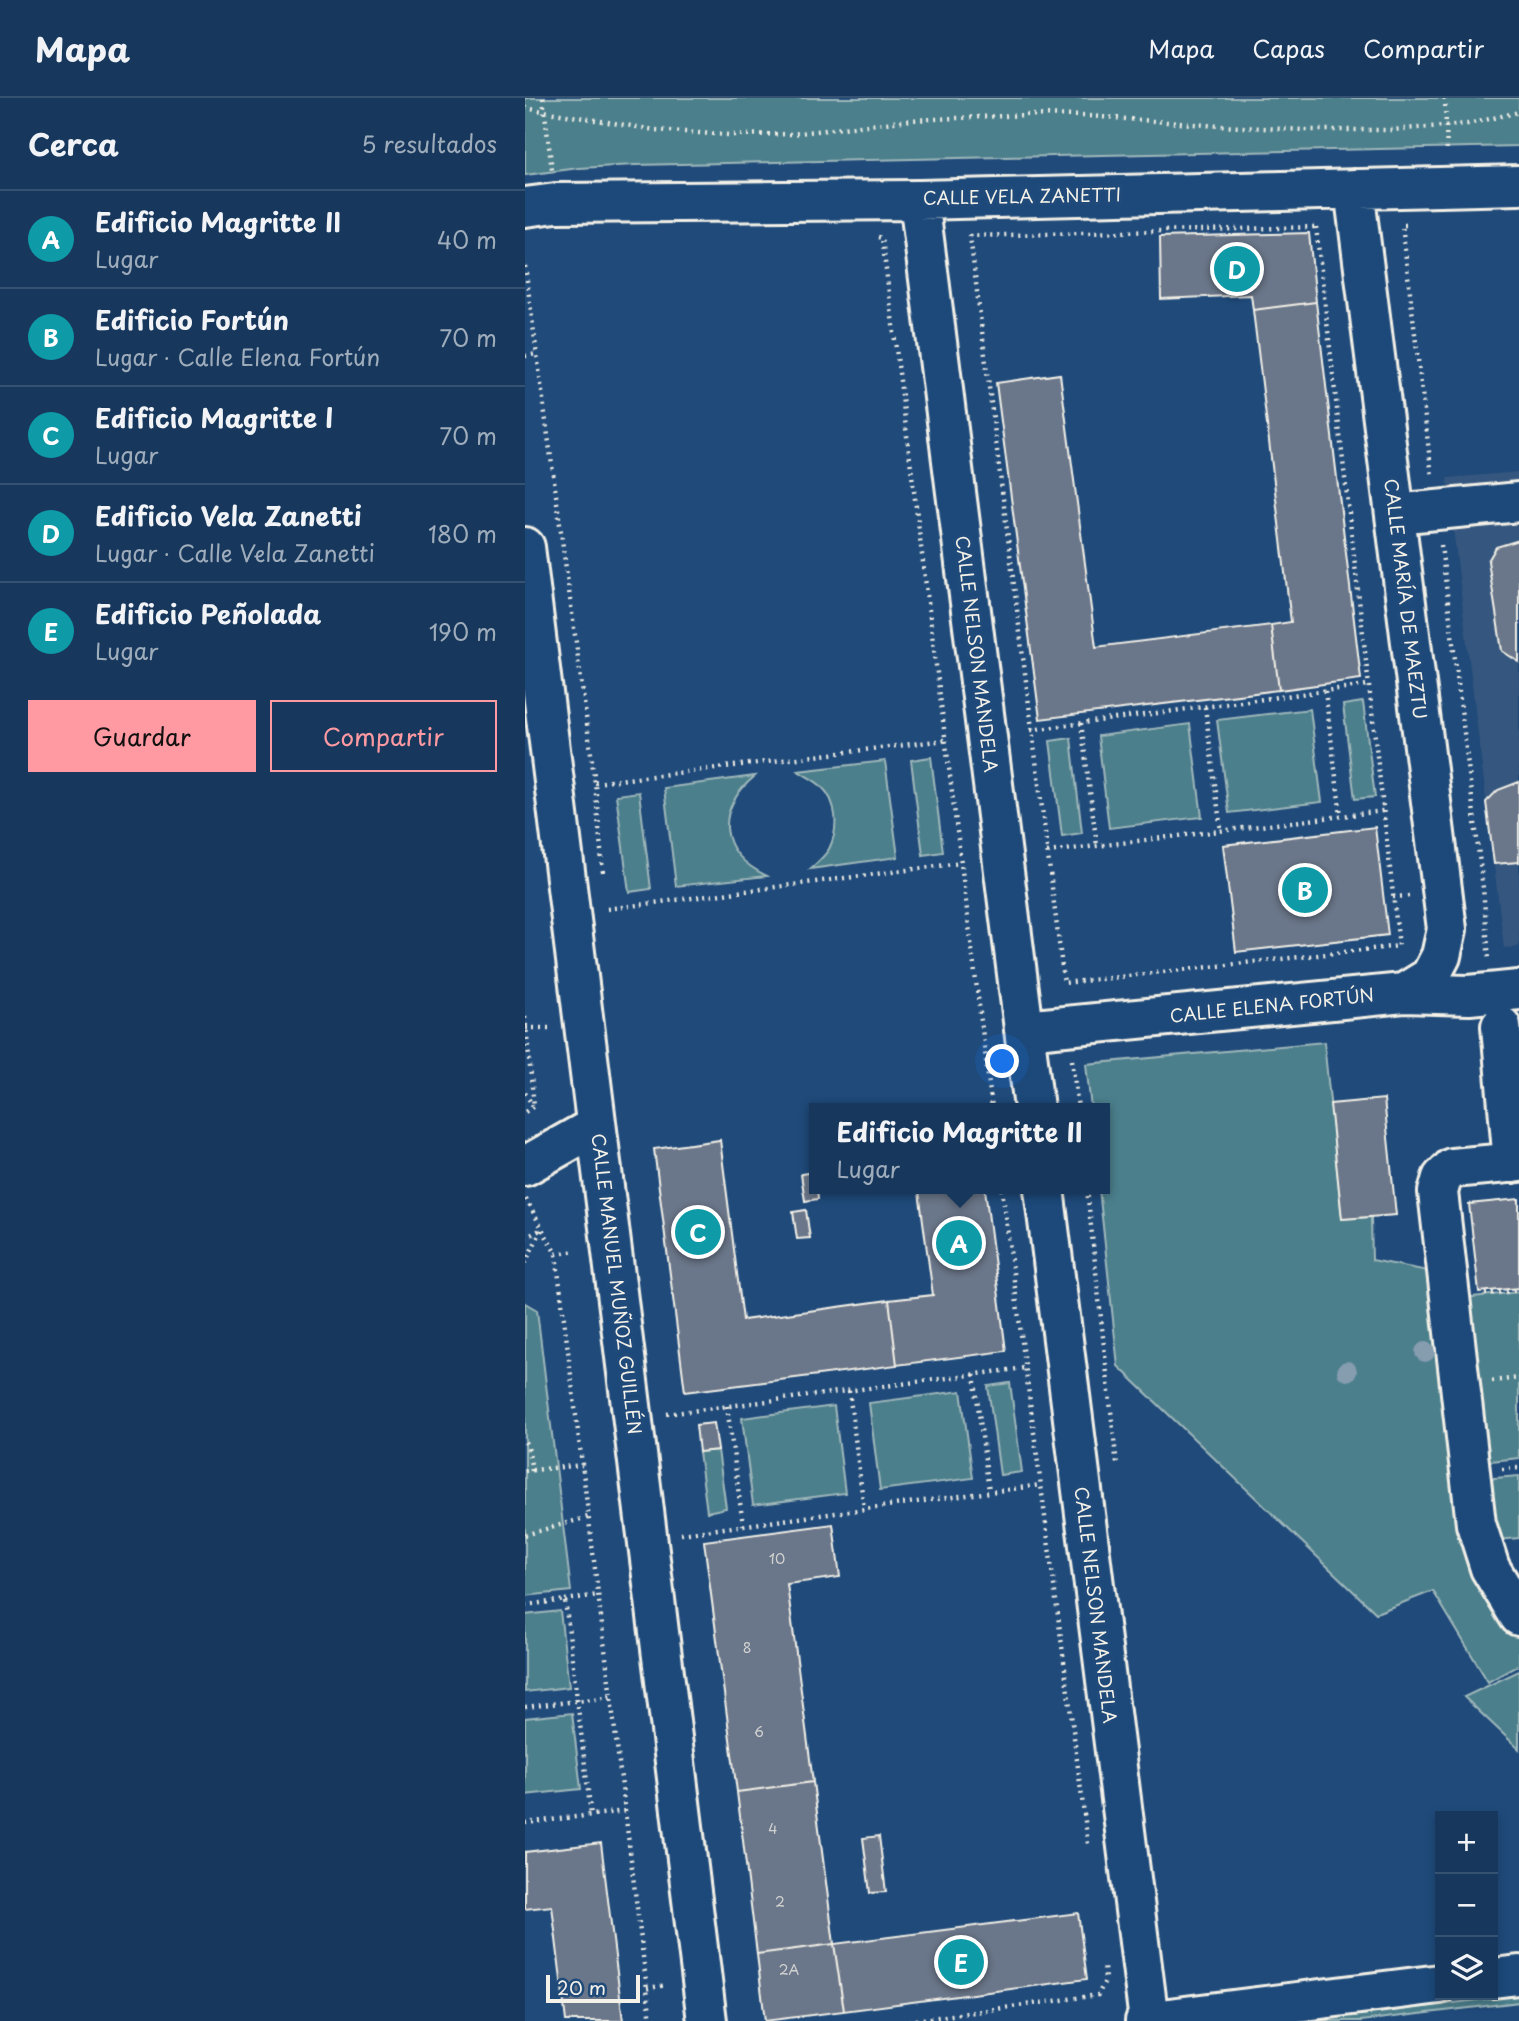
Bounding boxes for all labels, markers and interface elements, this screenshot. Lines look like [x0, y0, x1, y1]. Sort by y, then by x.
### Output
text: Mapa [35, 23, 130, 73]
text: Mapa [1148, 30, 1214, 66]
text: Capas [1252, 30, 1325, 66]
text: Compartir [1363, 30, 1484, 66]
text: Cerca [28, 121, 119, 166]
text: 5 resultados [361, 126, 497, 161]
street label: CALLE VELA ZANETTI [923, 180, 1121, 211]
text: Edificio Magritte II [95, 202, 341, 241]
text: A [42, 222, 60, 257]
text: 40 m [437, 222, 497, 257]
text: Lugar [95, 241, 158, 276]
pin: D [1214, 243, 1260, 295]
text: Edificio Fortún [95, 300, 289, 339]
text: B [43, 320, 59, 355]
text: 70 m [439, 320, 497, 355]
text: Lugar · Calle Elena Fortún [95, 339, 380, 374]
text: Edificio Magritte I [95, 398, 334, 437]
text: C [42, 418, 60, 453]
text: 70 m [439, 418, 497, 453]
text: Lugar [95, 437, 158, 472]
street label: CALLE MARÍA DE MAEZTU [1378, 477, 1435, 721]
text: Edificio Vela Zanetti [95, 496, 362, 535]
text: D [42, 516, 60, 551]
text: 180 m [428, 516, 497, 551]
street label: CALLE NELSON MANDELA [950, 534, 1005, 774]
text: Lugar · Calle Vela Zanetti [95, 535, 375, 570]
text: Edificio Peñolada [95, 594, 321, 633]
text: E [44, 614, 58, 649]
text: 190 m [429, 614, 497, 649]
text: Lugar [95, 633, 158, 668]
button: Guardar [28, 700, 256, 772]
button: Compartir [270, 700, 497, 772]
pin: B [1282, 864, 1328, 916]
street label: CALLE ELENA FORTÚN [1168, 980, 1375, 1029]
your location [985, 1044, 1019, 1078]
popup [809, 1103, 1110, 1194]
text: Edificio Magritte II [837, 1112, 1082, 1151]
street label: CALLE MANUEL MUÑOZ GUILLÉN [586, 1132, 649, 1436]
text: Lugar [837, 1151, 900, 1186]
pin: C [675, 1206, 721, 1258]
pin: A [936, 1217, 982, 1269]
street label: CALLE NELSON MANDELA [1069, 1485, 1124, 1725]
house number: 10 [769, 1548, 785, 1569]
house number: 8 [743, 1637, 751, 1658]
house number: 6 [754, 1721, 764, 1742]
map controls [1435, 1811, 1498, 2000]
button: + [1435, 1811, 1498, 1874]
house number: 4 [768, 1818, 778, 1839]
button: − [1435, 1874, 1498, 1937]
house number: 2 [775, 1891, 785, 1912]
pin: E [938, 1936, 984, 1988]
button: layers [1435, 1937, 1498, 2000]
house number: 2A [779, 1959, 800, 1980]
scale bar [546, 1972, 641, 2004]
text: 20 m [557, 1973, 606, 2001]

